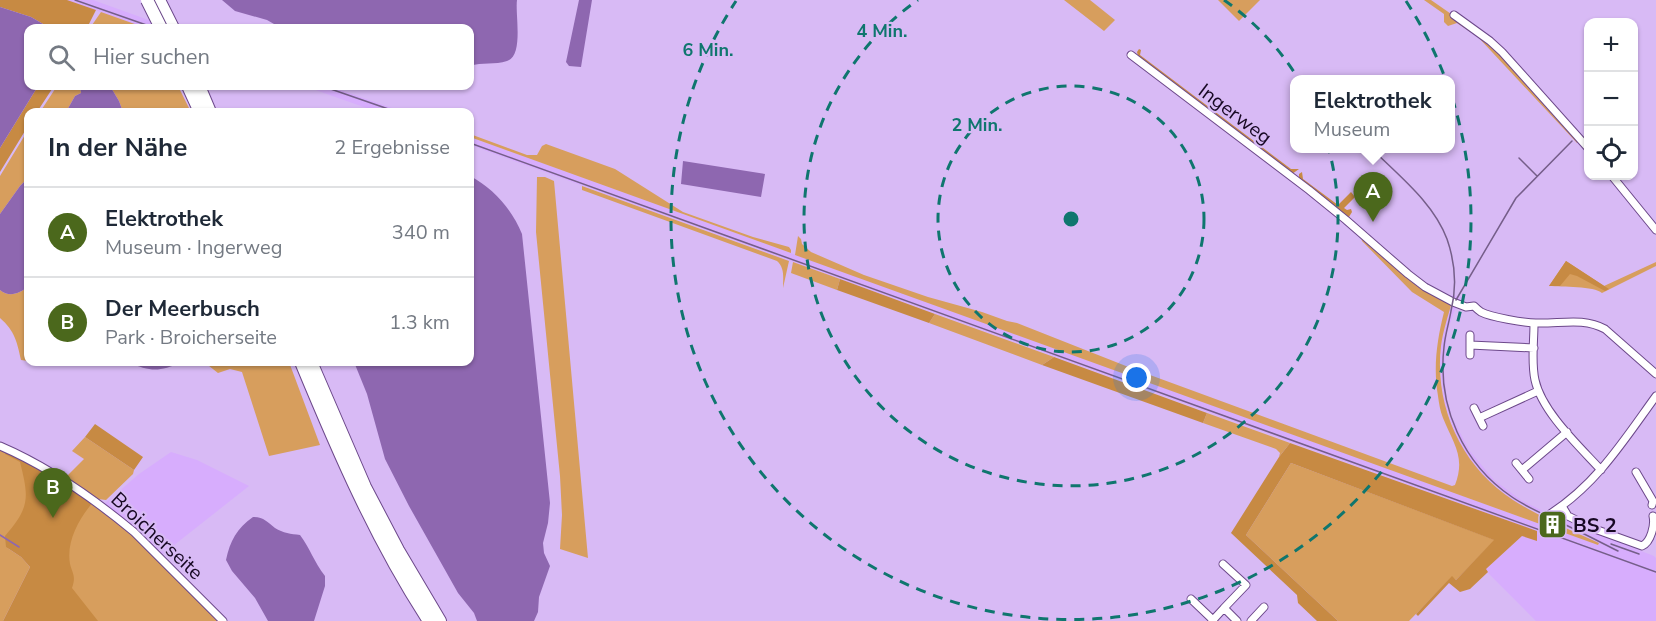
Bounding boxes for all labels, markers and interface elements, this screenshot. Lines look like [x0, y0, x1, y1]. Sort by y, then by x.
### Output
map controls [1584, 18, 1638, 180]
button: + [1584, 18, 1638, 72]
text: 4 Min. [857, 19, 907, 43]
search box [24, 24, 474, 90]
text: 6 Min. [683, 38, 733, 62]
icon: search [45, 41, 78, 74]
text: Hier suchen [93, 42, 210, 72]
button: − [1584, 72, 1638, 126]
popup [1290, 75, 1455, 153]
street label: Ingerweg [1193, 77, 1277, 151]
text: Elektrothek [1314, 86, 1431, 116]
text: 2 Min. [952, 113, 1002, 137]
text: Museum [1314, 116, 1390, 143]
button: locate [1584, 126, 1638, 180]
text: In der Nähe [48, 130, 187, 165]
text: 2 Ergebnisse [334, 134, 450, 161]
pin: A [1354, 172, 1392, 222]
text: Elektrothek [105, 204, 223, 234]
centre of rings [1061, 209, 1081, 229]
text: A [60, 219, 75, 246]
text: 340 m [392, 219, 450, 246]
text: Museum · Ingerweg [105, 234, 282, 261]
text: Der Meerbusch [105, 294, 260, 324]
text: B [61, 309, 74, 336]
text: 1.3 km [389, 309, 450, 336]
text: Park · Broicherseite [105, 324, 277, 351]
your location [1122, 363, 1151, 392]
pin: B [34, 468, 72, 518]
street label: Broicherseite [105, 486, 209, 586]
building icon: BS 2 [1536, 509, 1568, 541]
place label: BS 2 [1573, 512, 1617, 539]

